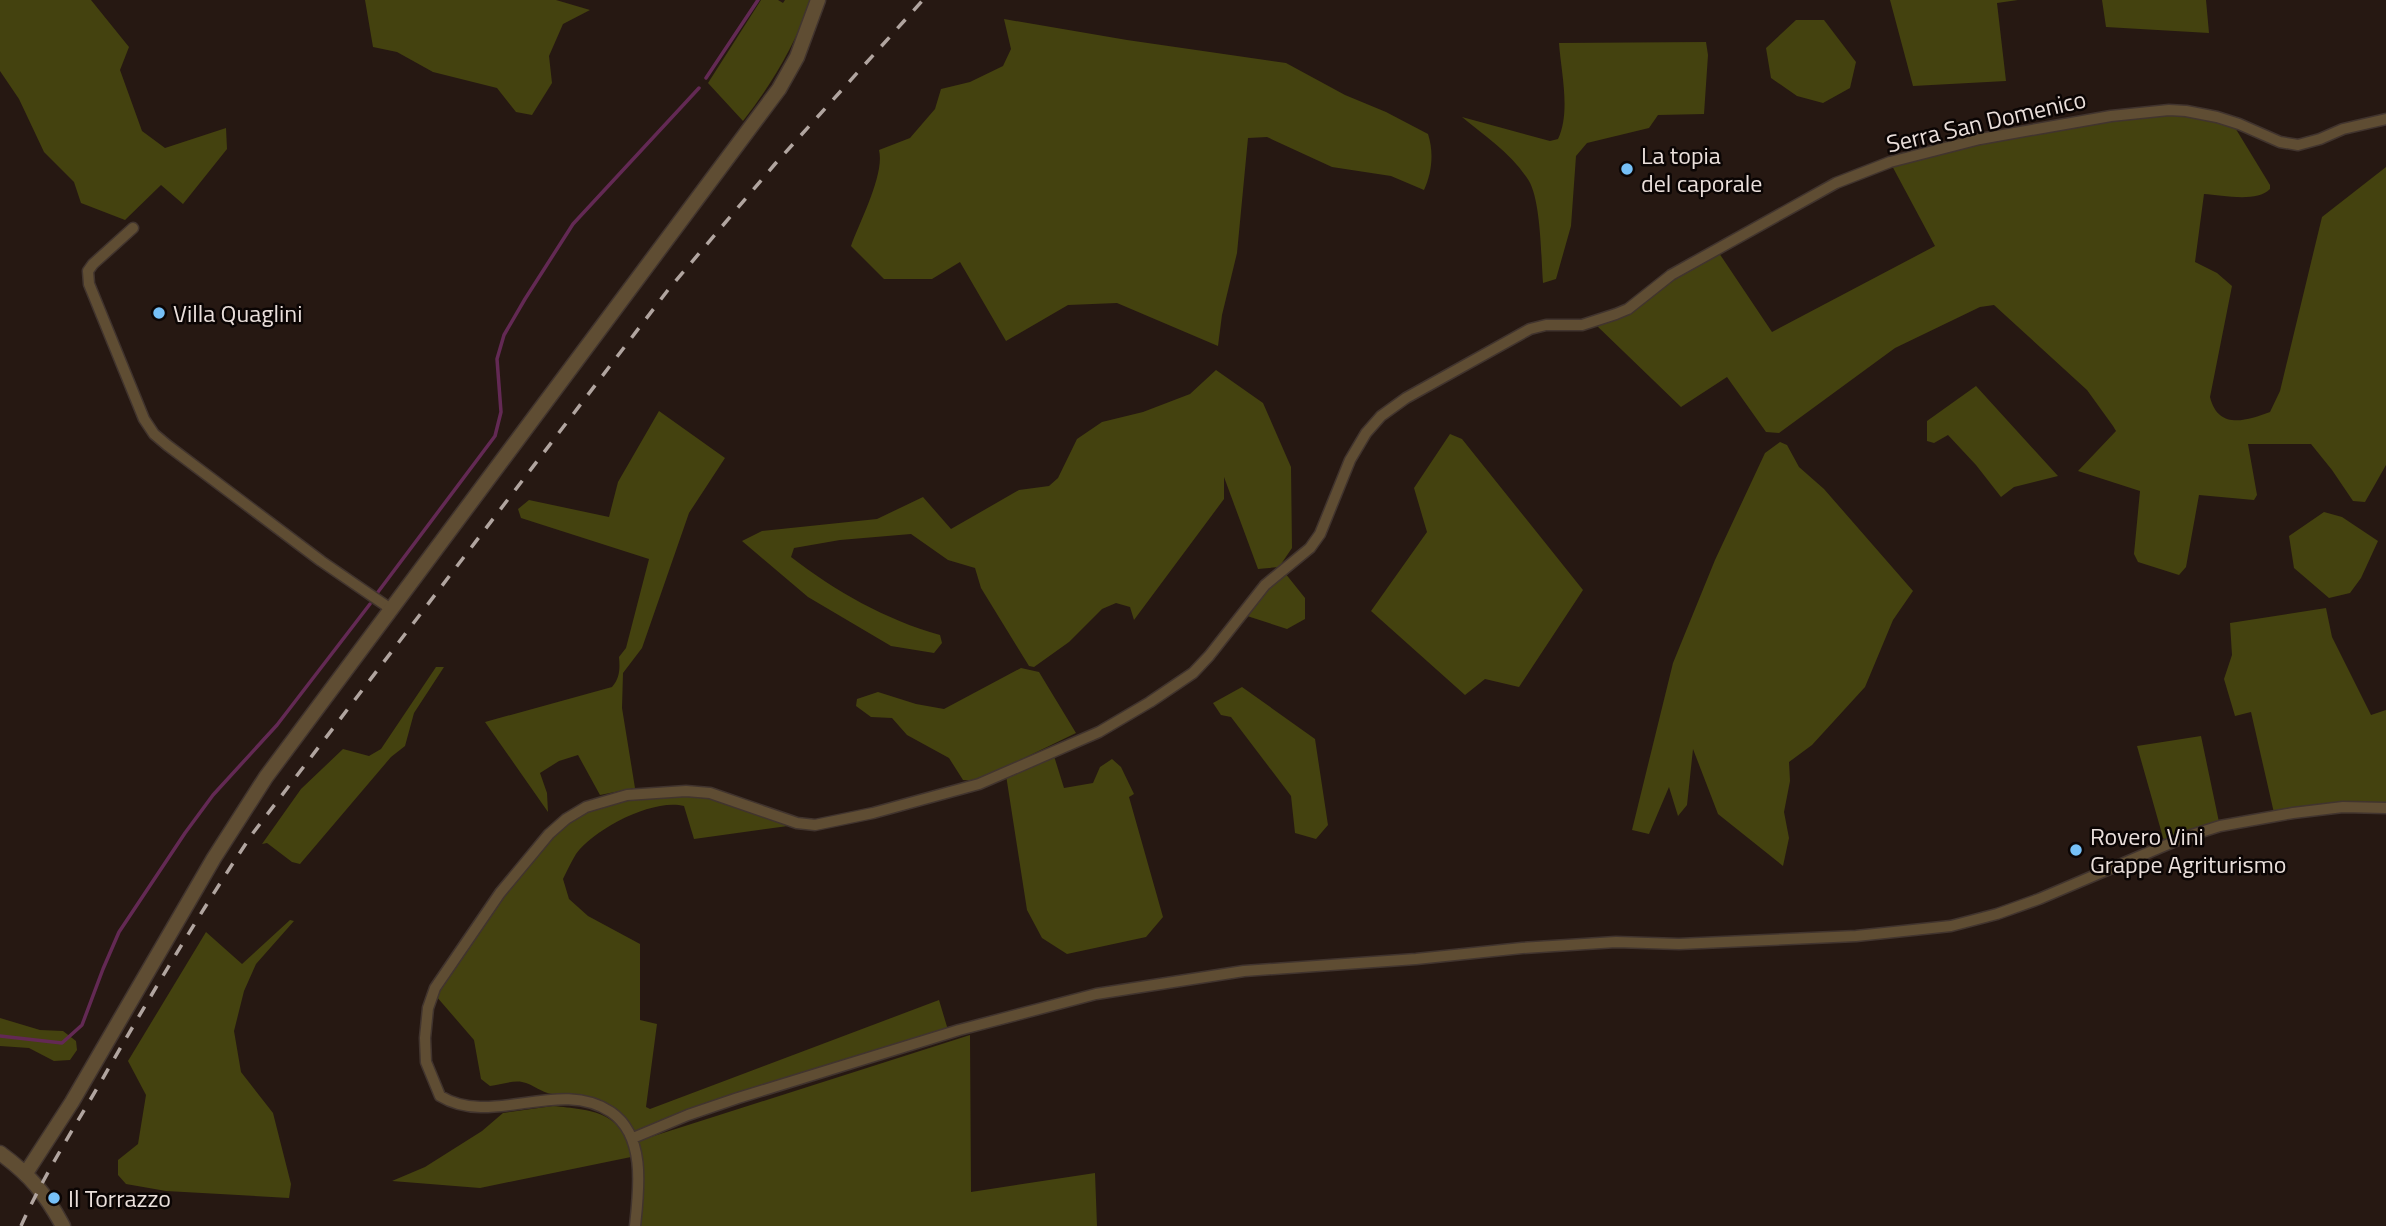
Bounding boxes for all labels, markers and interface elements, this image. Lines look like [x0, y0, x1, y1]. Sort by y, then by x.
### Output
street label: Serra San Domenico [1883, 81, 2089, 161]
place label: La topia del caporale [1641, 137, 1762, 201]
marker: La topia del caporale [1619, 161, 1635, 177]
place label: Villa Quaglini [173, 295, 303, 331]
marker: Villa Quaglini [151, 305, 167, 321]
place label: Rovero Vini Grappe Agriturismo [2090, 818, 2286, 882]
marker: Rovero Vini Grappe Agriturismo [2068, 842, 2084, 858]
place label: Il Torrazzo [68, 1180, 171, 1216]
marker: Il Torrazzo [46, 1190, 62, 1206]

